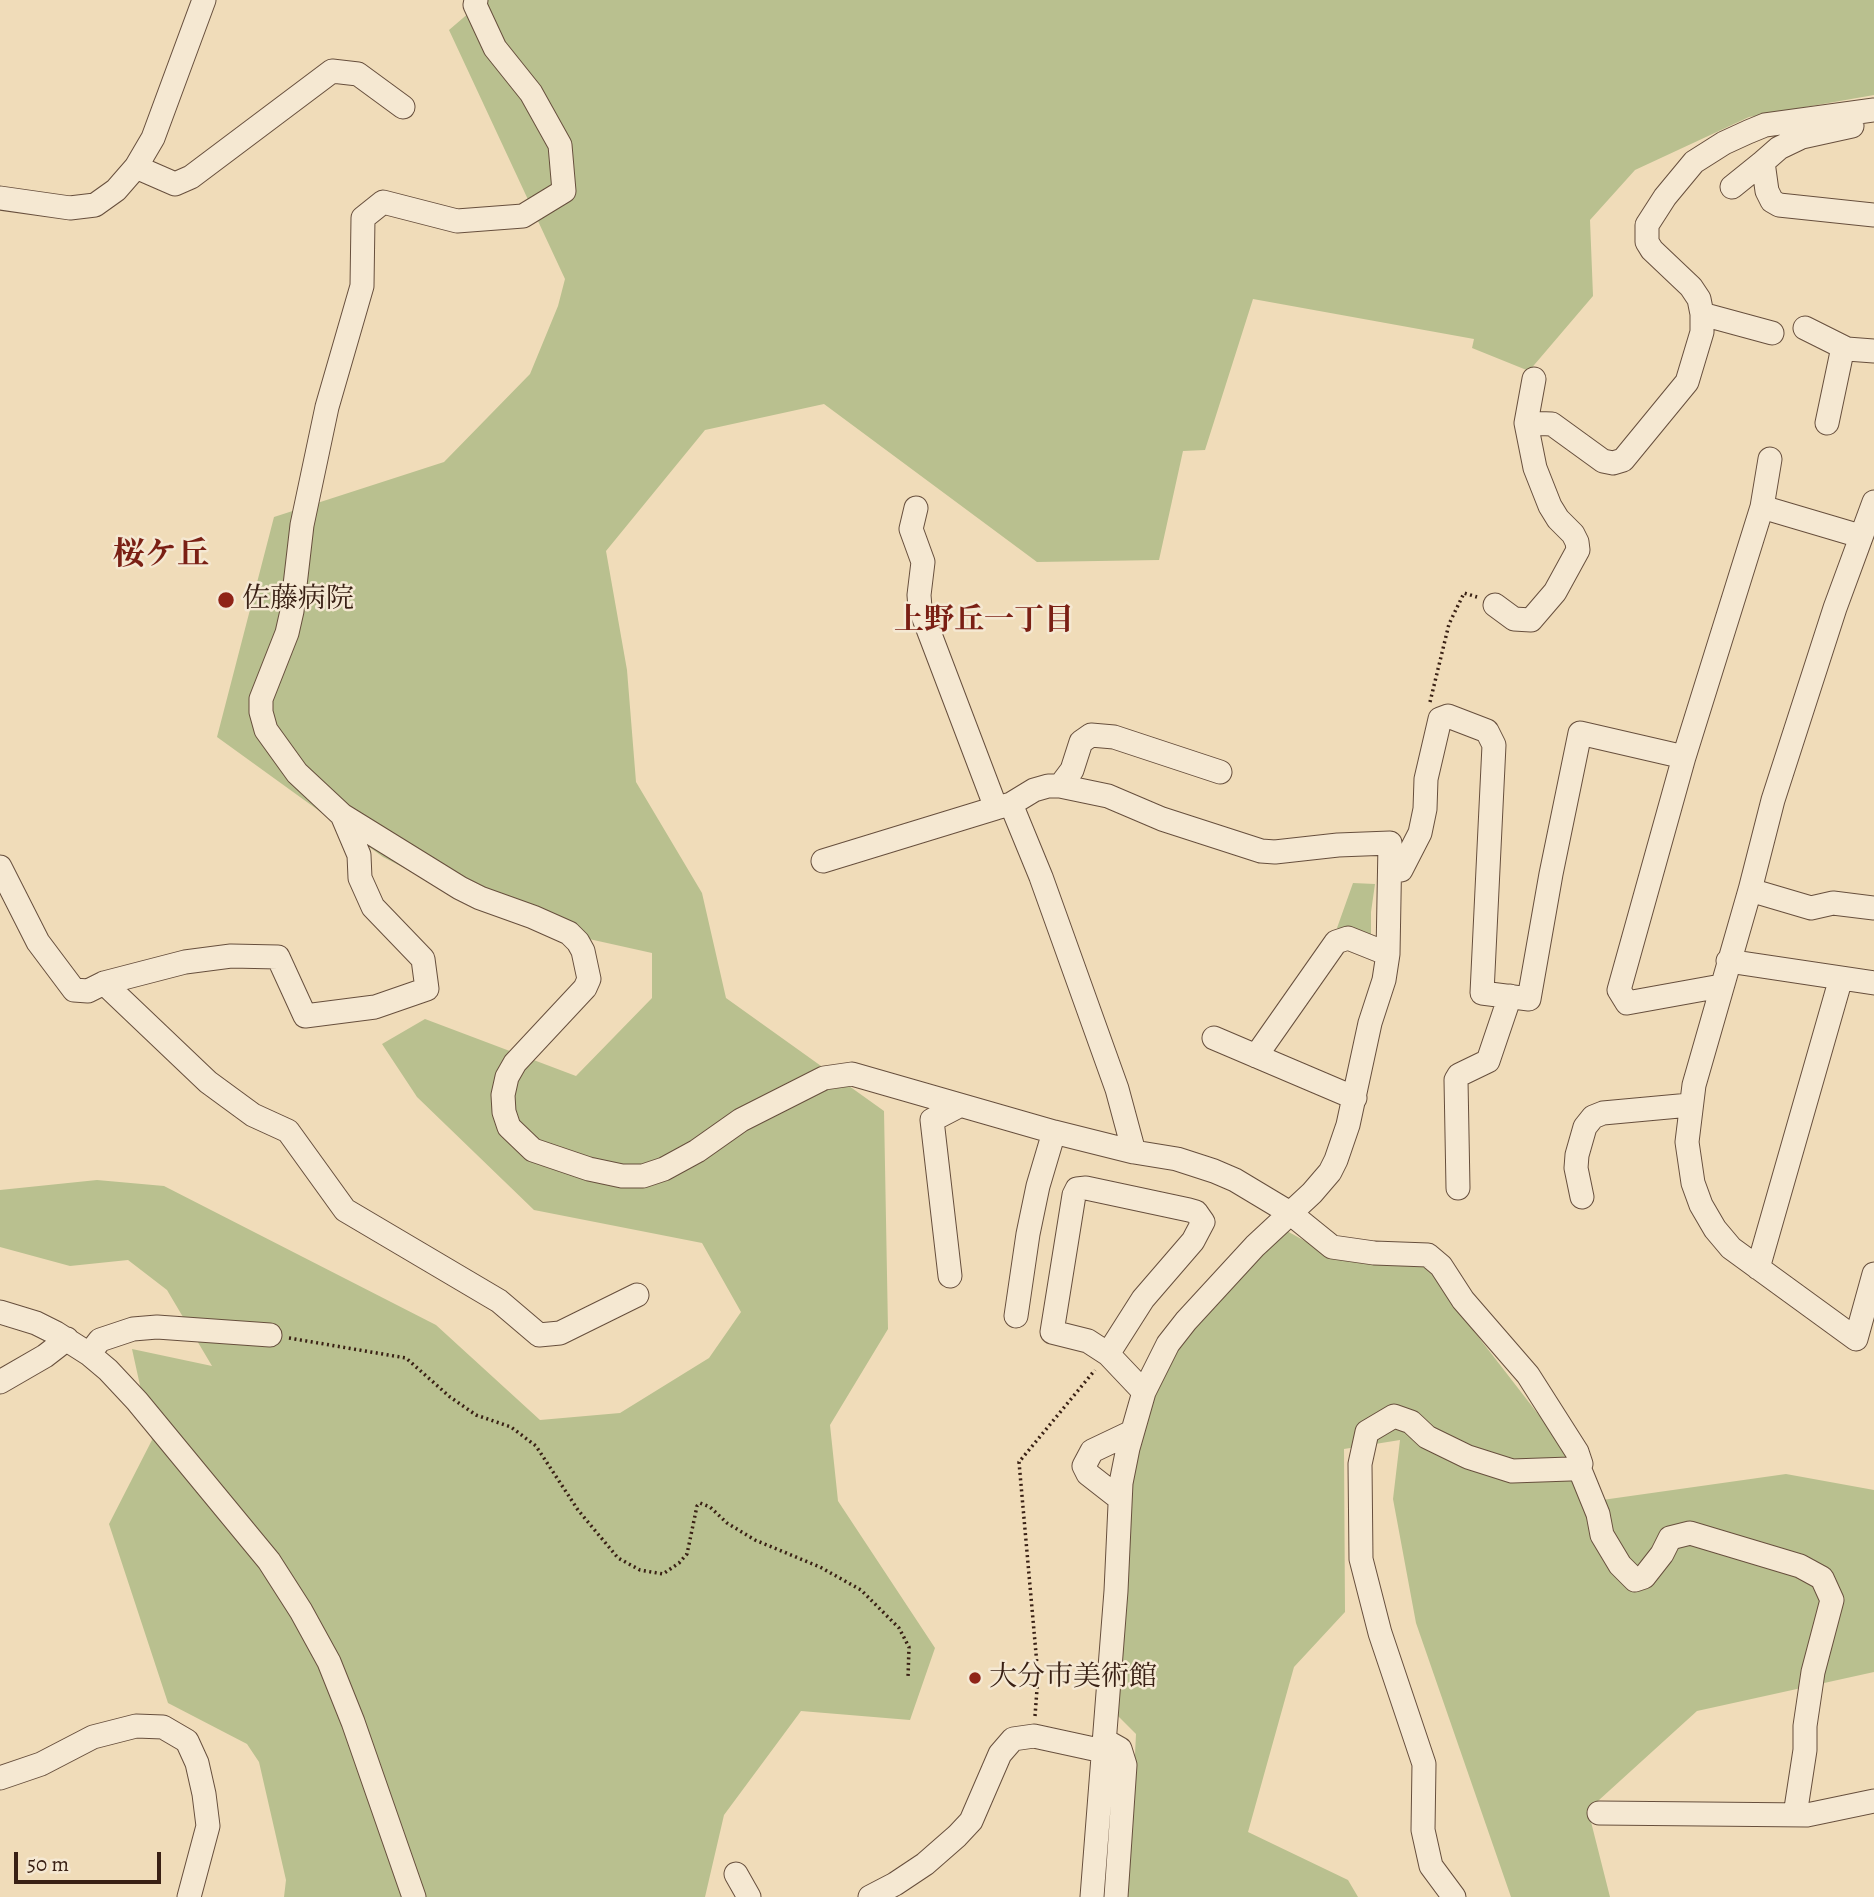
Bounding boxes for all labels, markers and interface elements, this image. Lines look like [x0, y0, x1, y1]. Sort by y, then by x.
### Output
district label: 桜ケ丘 [113, 537, 209, 575]
place label: 佐藤病院 [242, 583, 354, 617]
marker: 佐藤病院 [216, 590, 236, 610]
district label: 上野丘一丁目 [894, 604, 1074, 640]
place label: 大分市美術館 [989, 1661, 1157, 1695]
marker: 大分市美術館 [967, 1670, 983, 1686]
scale bar [18, 1838, 164, 1882]
text: 50 m [27, 1850, 69, 1878]

